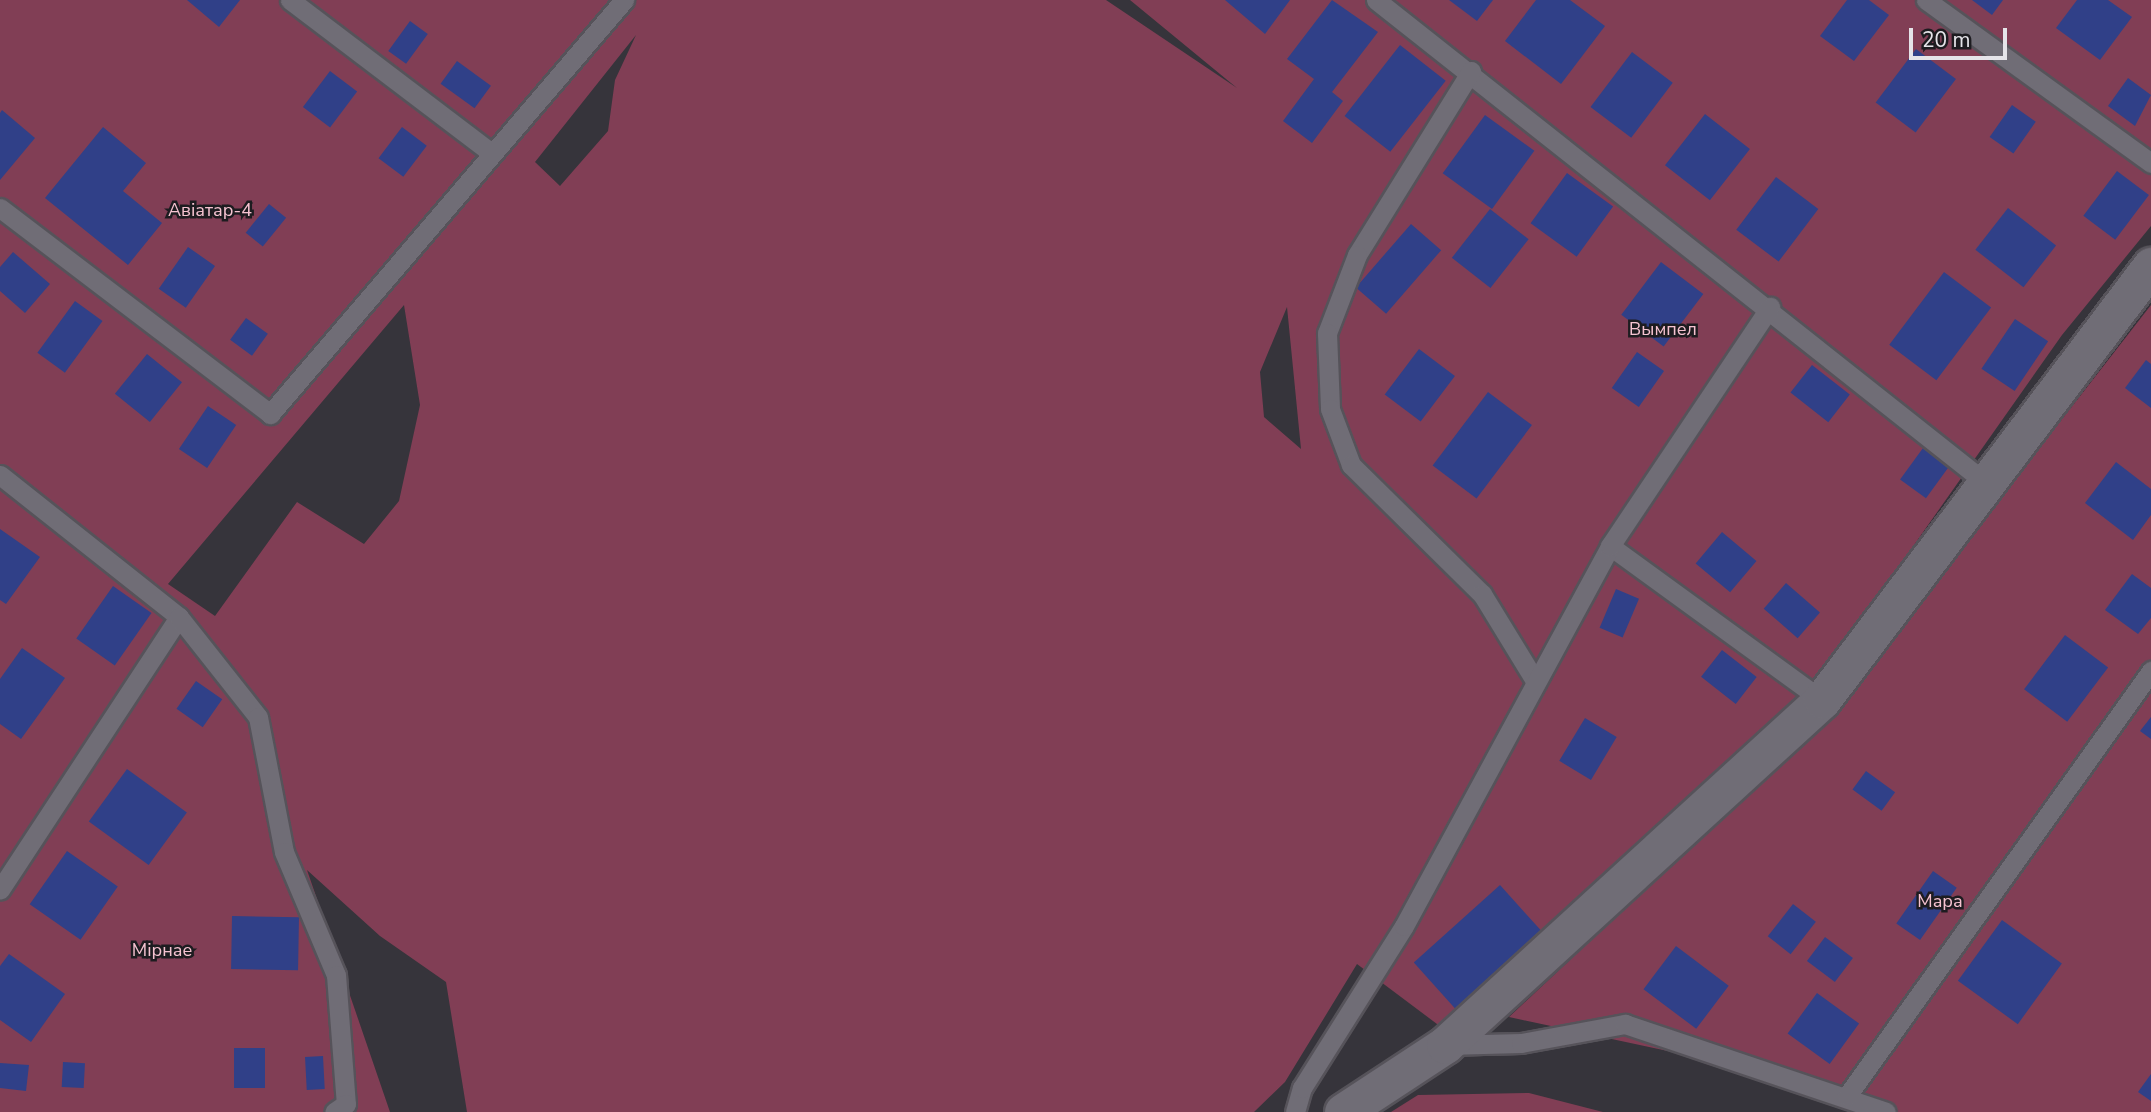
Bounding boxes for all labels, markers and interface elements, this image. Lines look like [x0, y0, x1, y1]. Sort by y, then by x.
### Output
scale bar [1913, 14, 2011, 58]
text: 20 m [1922, 26, 1971, 54]
park label: Авіатар-4 [168, 199, 252, 221]
park label: Вымпел [1629, 318, 1697, 340]
park label: Мара [1917, 890, 1963, 912]
park label: Мірнае [132, 939, 192, 961]

